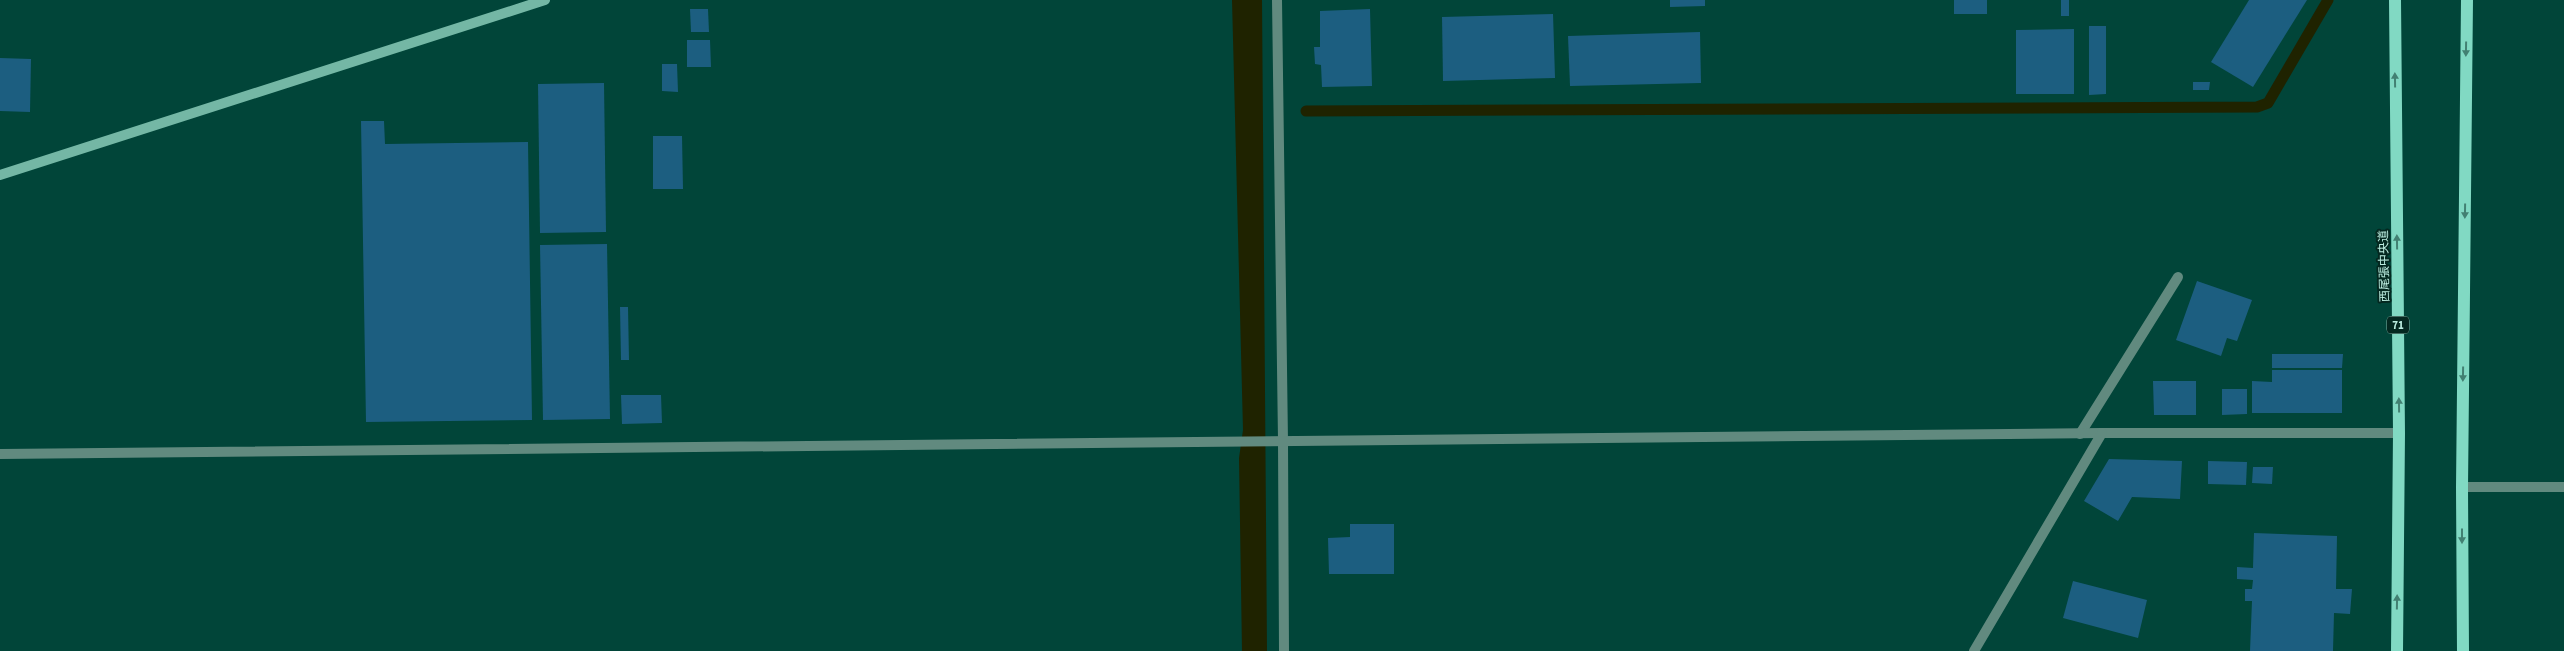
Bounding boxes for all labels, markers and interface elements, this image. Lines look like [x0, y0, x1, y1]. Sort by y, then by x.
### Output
one-way arrow [2462, 41, 2470, 57]
one-way arrow [2391, 72, 2399, 88]
one-way arrow [2460, 203, 2468, 219]
street label: 西尾張中央道 [2375, 230, 2394, 302]
one-way arrow [2393, 234, 2401, 250]
road number: 71 [2387, 316, 2409, 334]
one-way arrow [2459, 366, 2467, 382]
one-way arrow [2395, 397, 2403, 413]
one-way arrow [2458, 528, 2466, 544]
one-way arrow [2393, 594, 2401, 610]

